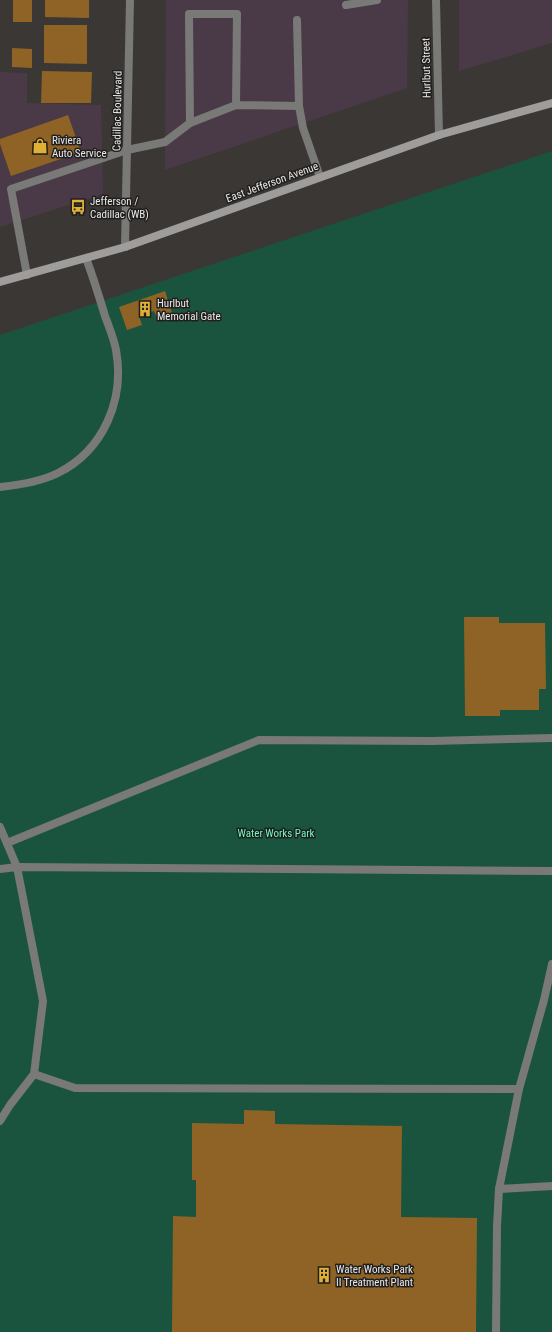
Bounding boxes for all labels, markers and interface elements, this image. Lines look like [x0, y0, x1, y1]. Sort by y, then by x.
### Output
street label: Hurlbut Street [419, 38, 434, 98]
street label: Cadillac Boulevard [110, 71, 125, 151]
place label: Riviera Auto Service [52, 134, 107, 160]
shop icon: Riviera Auto Service [31, 137, 49, 155]
street label: East Jefferson Avenue [224, 160, 320, 205]
place label: Jefferson / Cadillac (WB) [90, 195, 149, 221]
bus stop icon: Jefferson / Cadillac (WB) [69, 198, 87, 216]
place label: Hurlbut Memorial Gate [157, 297, 221, 323]
building icon: Hurlbut Memorial Gate [136, 300, 154, 318]
park label: Water Works Park [238, 827, 315, 840]
place label: Water Works Park II Treatment Plant [336, 1263, 413, 1289]
building icon: Water Works Park II Treatment Plant [315, 1266, 333, 1284]

